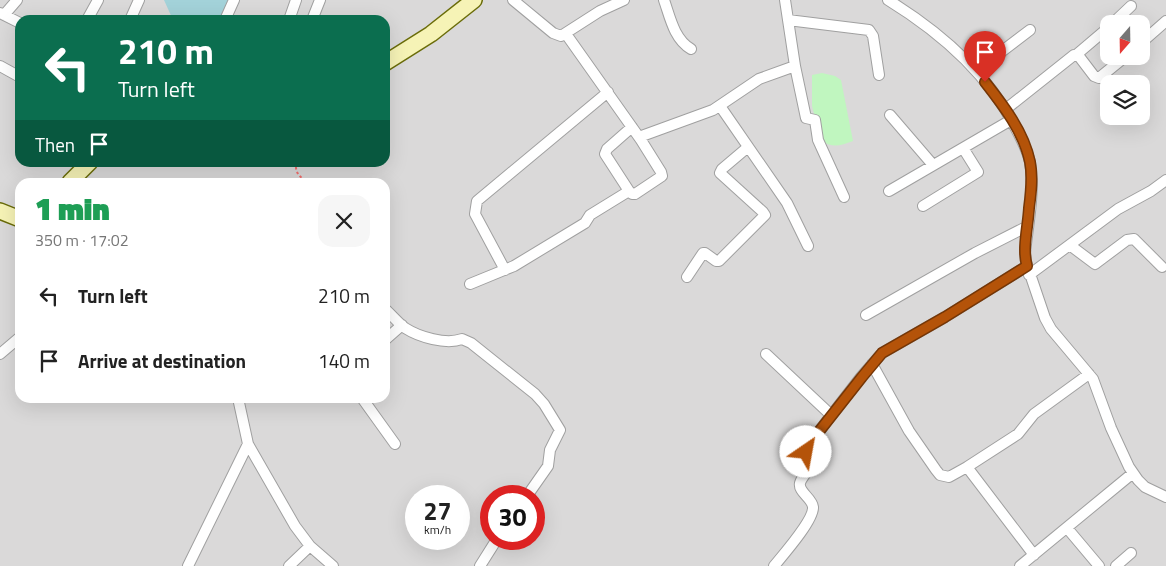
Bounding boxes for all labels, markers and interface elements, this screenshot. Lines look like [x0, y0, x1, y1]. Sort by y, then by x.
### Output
north arrow [1100, 15, 1150, 65]
map controls [1100, 15, 1150, 125]
text: 210 m [118, 24, 214, 78]
pin [964, 31, 1006, 82]
icon: left [35, 35, 100, 100]
icon: arrive [971, 38, 999, 66]
text: Turn left [118, 72, 195, 106]
button: layers [1100, 75, 1150, 125]
text: Then [35, 130, 75, 159]
icon: arrive [85, 130, 113, 158]
text: 1 min [35, 186, 110, 232]
button: close [318, 195, 370, 247]
text: 350 m · 17:02 [35, 228, 129, 252]
text: Turn left [78, 281, 148, 310]
text: 210 m [318, 281, 370, 310]
icon: left [35, 282, 63, 310]
text: Arrive at destination [78, 346, 246, 375]
text: 140 m [318, 346, 370, 375]
icon: arrive [35, 347, 63, 375]
position arrow [779, 425, 831, 477]
speed limit sign: 30 [480, 485, 545, 550]
text: 27 [423, 492, 452, 530]
text: km/h [424, 520, 451, 539]

